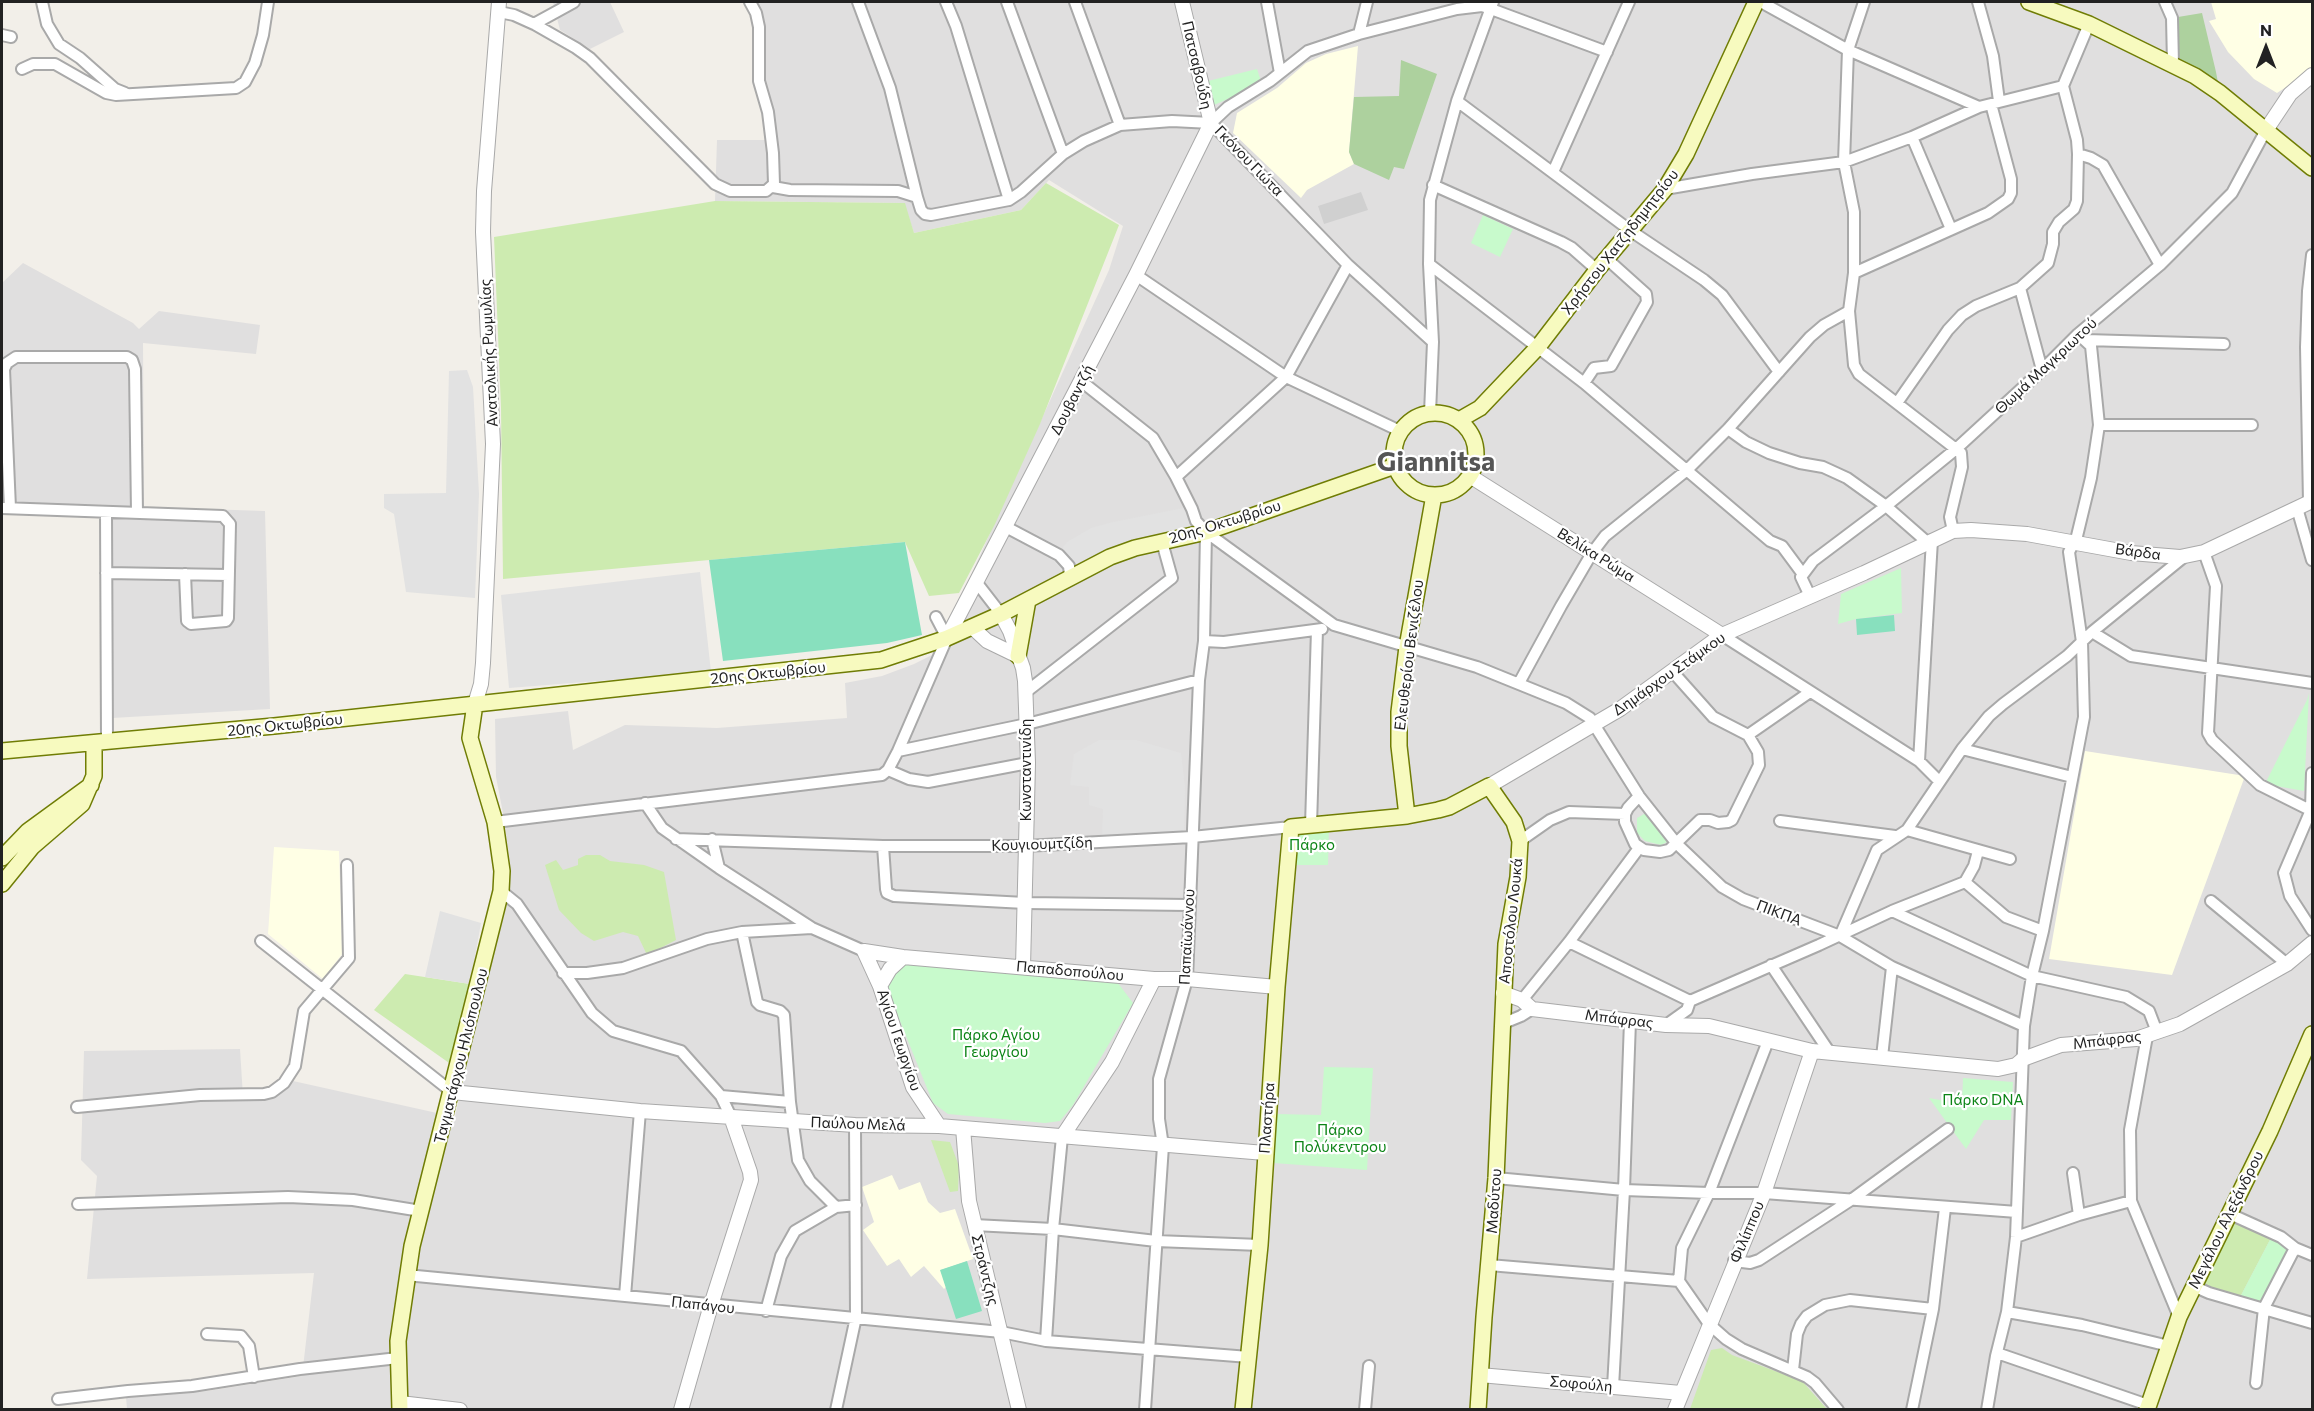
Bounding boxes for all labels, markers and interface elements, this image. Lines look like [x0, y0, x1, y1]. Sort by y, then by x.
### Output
north arrow [2236, 18, 2296, 78]
street label: Πατσαβούδη [1178, 19, 1216, 111]
text: N [2260, 20, 2272, 39]
street label: Γκόνου Γιώτα [1211, 122, 1287, 200]
street label: Χρήστου Χατζηδημητρίου [1558, 166, 1682, 318]
street label: Ανατολικής Ρωμυλίας [476, 278, 502, 428]
street label: Θωμά Μαγκριωτού [1991, 314, 2101, 418]
street label: Δουβαντζή [1047, 362, 1097, 438]
district label: Giannitsa [1377, 446, 1495, 478]
street label: 20ης Οκτωβρίου [1167, 496, 1283, 548]
street label: Βελίκα Ρώμα [1554, 524, 1638, 586]
street label: Βάρδα [2114, 540, 2162, 564]
street label: Ελευθερίου Βενιζέλου [1391, 579, 1427, 731]
street label: Δημάρχου Στάμκου [1609, 628, 1729, 720]
street label: 20ης Οκτωβρίου [709, 658, 827, 688]
street label: 20ης Οκτωβρίου [226, 710, 344, 740]
street label: Κωνσταντινίδη [1017, 719, 1035, 821]
street label: Κουγιουμτζίδη [991, 833, 1093, 855]
park label: Πάρκο [1289, 836, 1335, 854]
street label: Αποστόλου Λουκά [1495, 857, 1527, 985]
street label: Παπαϊωάννου [1175, 888, 1199, 986]
street label: ΠΙΚΠΑ [1754, 896, 1804, 930]
street label: Παπαδοπούλου [1015, 957, 1125, 985]
street label: Ταγματάρχου Ηλιόπουλου [431, 967, 491, 1145]
street label: Αγίου Γεωργίου [873, 987, 925, 1093]
street label: Μπάφρας [1584, 1006, 1654, 1032]
park label: Πάρκο Αγίου Γεωργίου [952, 1026, 1040, 1061]
street label: Μπάφρας [2072, 1027, 2142, 1053]
street label: Πλαστήρα [1256, 1082, 1278, 1154]
park label: Πάρκο DNA [1942, 1091, 2024, 1109]
street label: Παύλου Μελά [810, 1113, 906, 1135]
park label: Πάρκο Πολύκεντρου [1294, 1121, 1386, 1156]
street label: Μεγάλου Αλεξάνδρου [2185, 1148, 2267, 1292]
street label: Μαδύτου [1483, 1168, 1505, 1234]
street label: Φιλίππου [1726, 1198, 1768, 1266]
street label: Στράντζης [967, 1233, 1003, 1307]
street label: Παπάγου [670, 1293, 736, 1317]
street label: Σοφούλη [1549, 1372, 1613, 1396]

